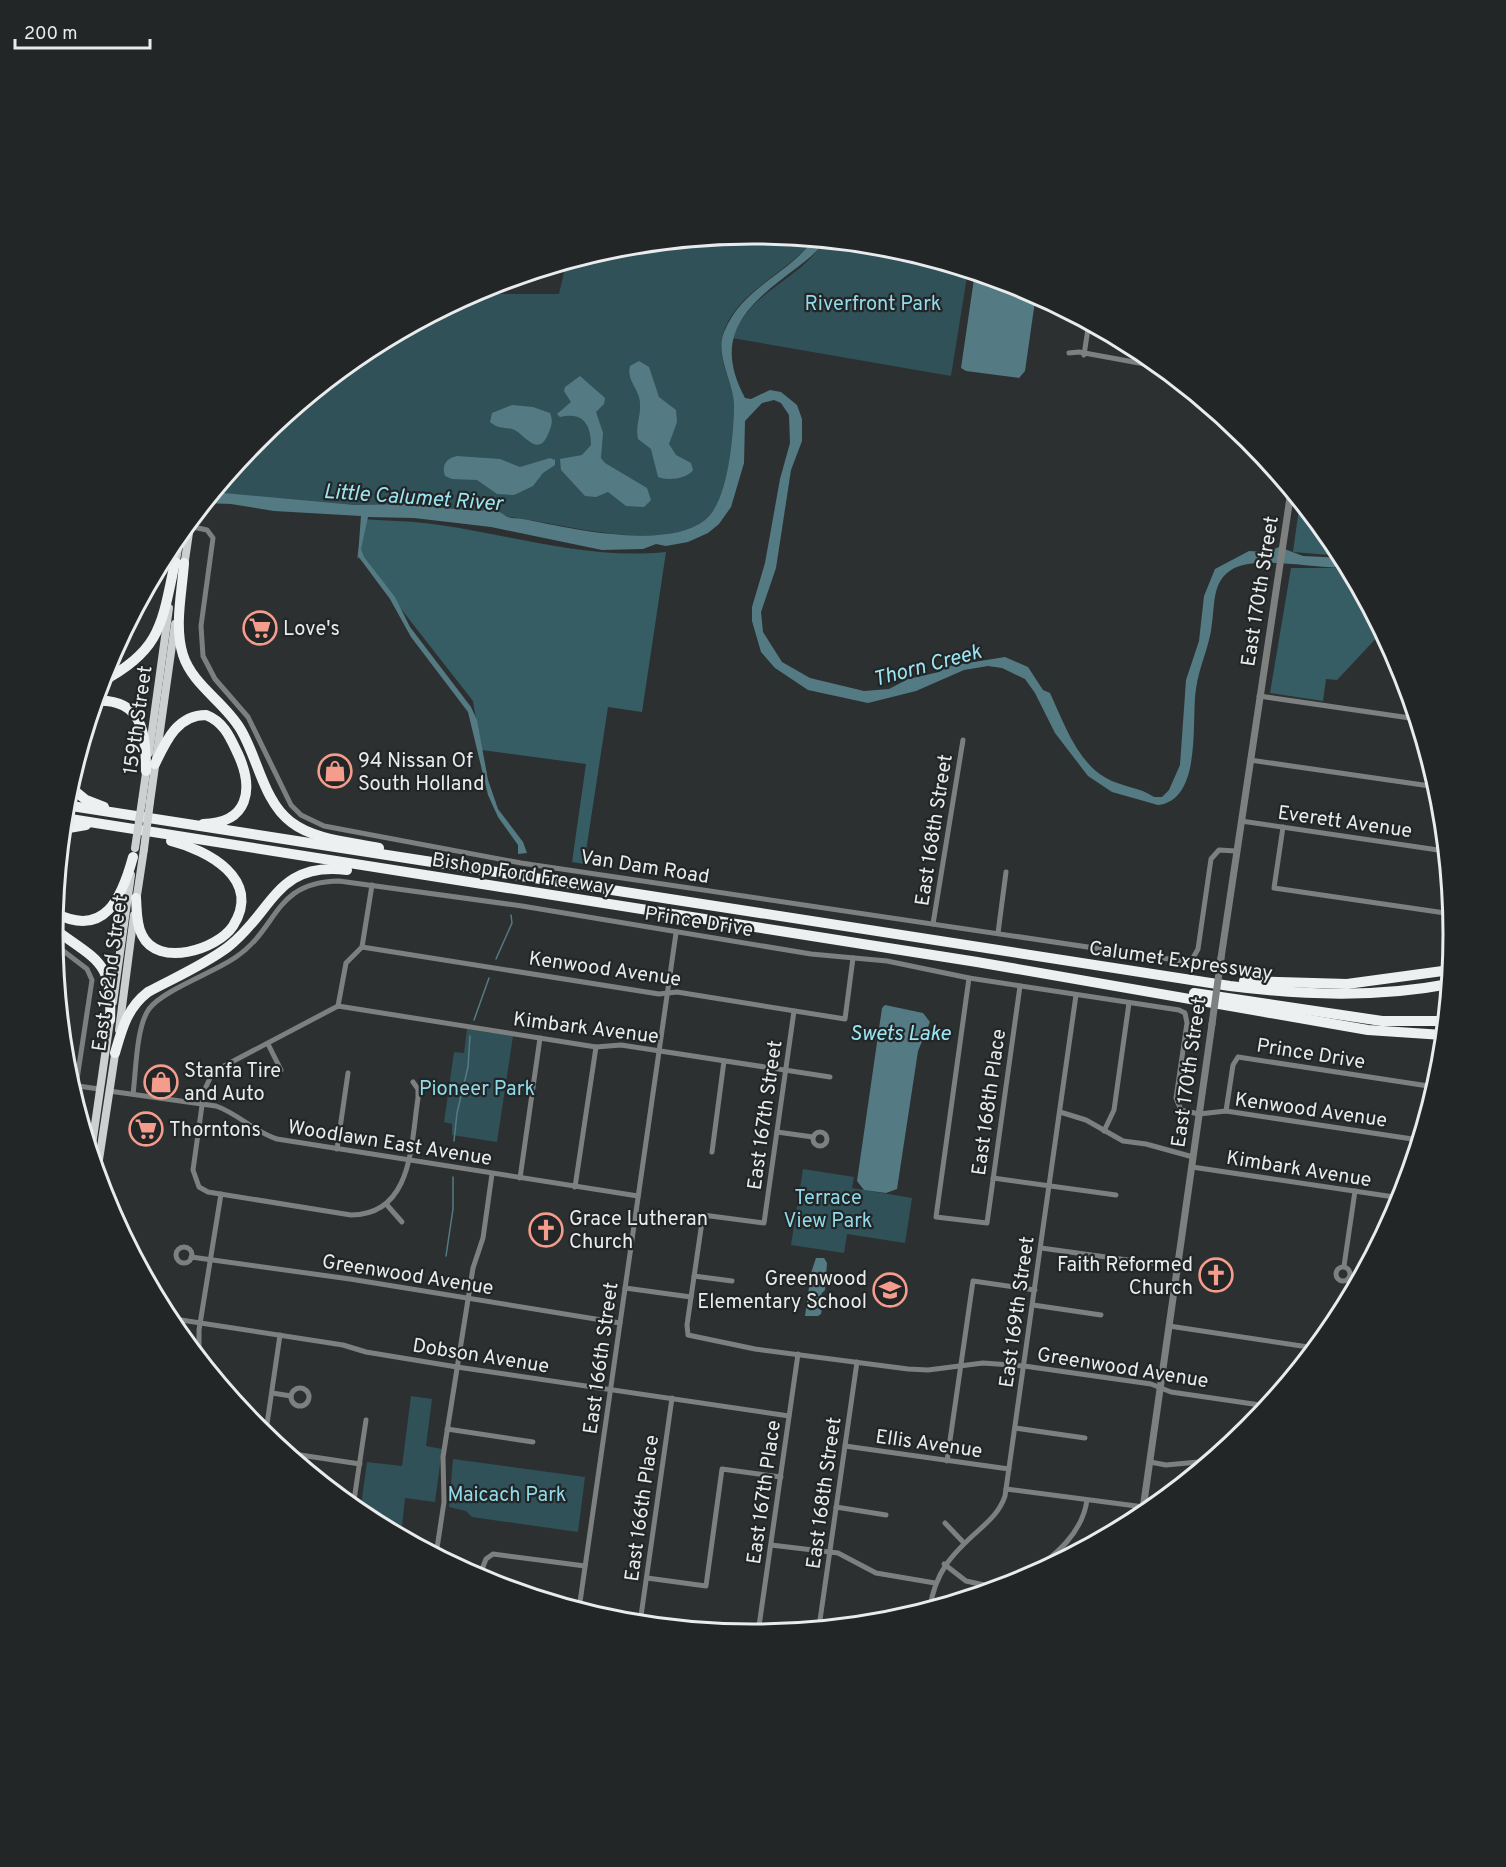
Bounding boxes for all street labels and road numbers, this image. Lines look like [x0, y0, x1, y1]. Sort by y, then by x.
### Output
street label: East 170th Street [1236, 514, 1286, 668]
street label: 159th Street [118, 664, 159, 776]
street label: East 168th Street [910, 753, 960, 908]
street label: Everett Avenue [1276, 801, 1414, 845]
street label: Van Dam Road [578, 845, 711, 891]
street label: Bishop Ford Freeway [430, 848, 616, 902]
street label: East 162nd Street [87, 893, 135, 1053]
street label: Prince Drive [642, 902, 755, 944]
street label: Calumet Expressway [1087, 936, 1274, 988]
street label: Kenwood Avenue [527, 946, 683, 994]
street label: East 170th Street [1167, 995, 1213, 1149]
street label: Kimbark Avenue [511, 1007, 660, 1051]
street label: East 168th Place [967, 1027, 1013, 1177]
street label: Prince Drive [1254, 1034, 1367, 1076]
street label: East 167th Street [743, 1039, 789, 1192]
street label: Kenwood Avenue [1233, 1087, 1389, 1135]
street label: Woodlawn East Avenue [286, 1115, 494, 1173]
street label: Kimbark Avenue [1224, 1146, 1373, 1194]
street label: East 169th Street [994, 1235, 1041, 1390]
street label: Greenwood Avenue [320, 1250, 495, 1302]
street label: East 166th Street [578, 1281, 626, 1436]
street label: Dobson Avenue [411, 1333, 551, 1381]
street label: Greenwood Avenue [1035, 1343, 1210, 1395]
street label: East 168th Street [801, 1416, 849, 1571]
street label: East 167th Place [742, 1418, 788, 1566]
street label: Ellis Avenue [874, 1425, 984, 1465]
street label: East 166th Place [620, 1433, 666, 1583]

